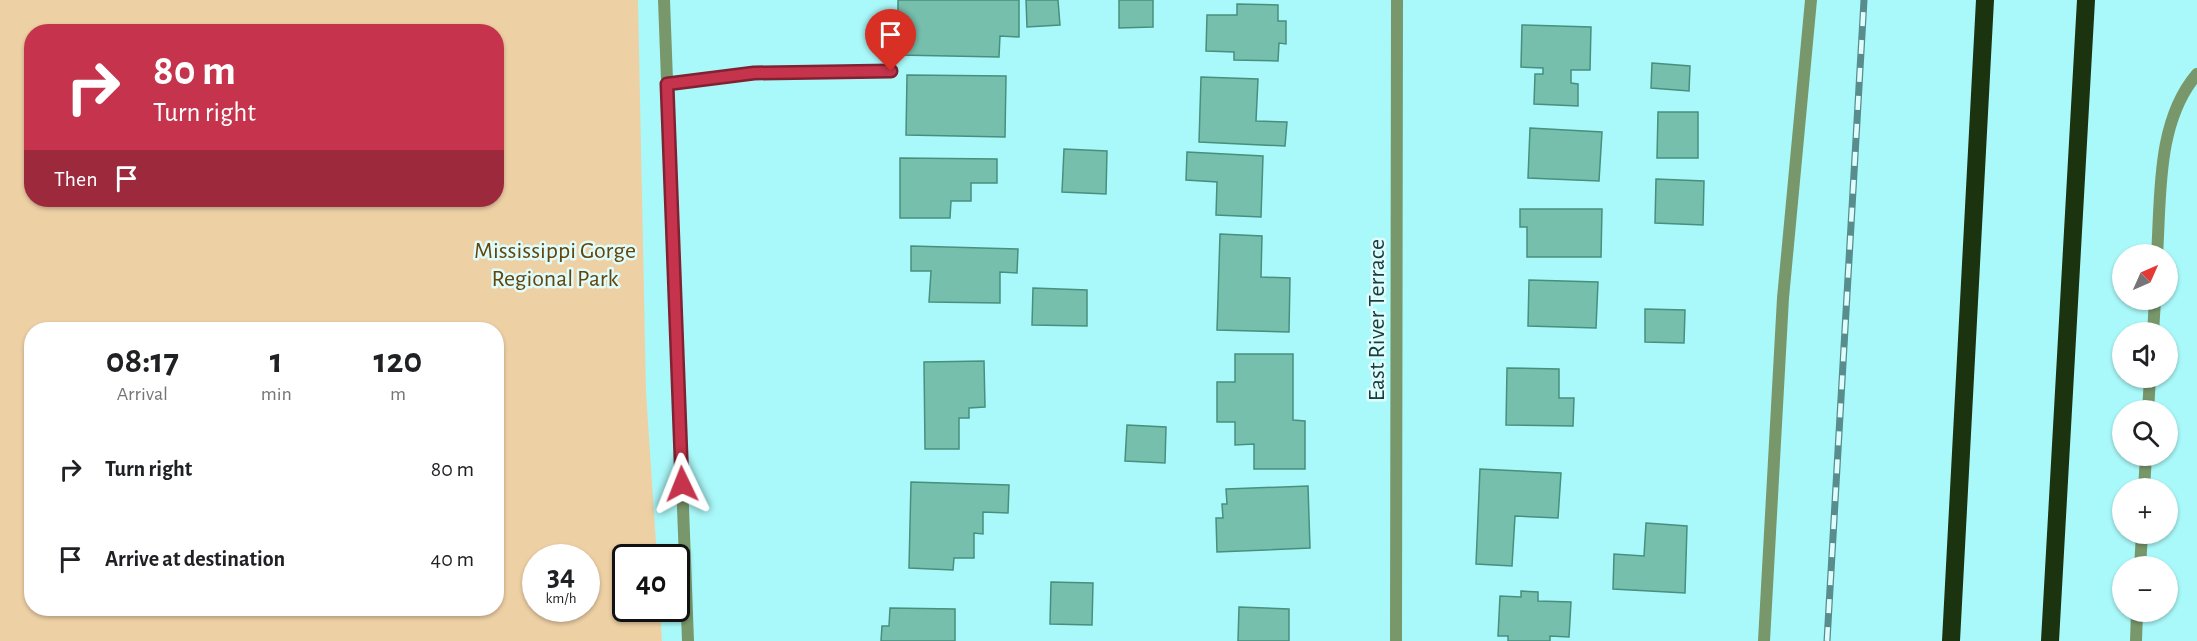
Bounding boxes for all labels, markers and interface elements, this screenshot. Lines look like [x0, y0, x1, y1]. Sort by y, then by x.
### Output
pin [865, 9, 916, 71]
icon: arrive [874, 18, 907, 51]
icon: right [54, 48, 132, 126]
text: 80 m [153, 50, 236, 92]
text: Turn right [153, 99, 256, 126]
icon: arrive [110, 162, 143, 195]
text: Then [54, 168, 98, 190]
park label: Mississippi Gorge Regional Park [474, 239, 636, 291]
street label: East River Terrace [1365, 239, 1389, 401]
north arrow [2112, 244, 2178, 310]
map controls [2112, 244, 2178, 622]
button: sound [2112, 322, 2178, 388]
text: 08:17 [106, 343, 179, 379]
text: 1 [270, 343, 283, 379]
text: 120 [374, 343, 422, 379]
text: Arrival [117, 384, 168, 404]
text: min [261, 384, 292, 404]
text: m [390, 384, 406, 404]
button: search [2112, 400, 2178, 466]
position arrow [650, 452, 714, 516]
icon: right [54, 453, 87, 486]
text: Turn right [105, 458, 192, 480]
text: 80 m [431, 458, 474, 480]
button: + [2112, 478, 2178, 544]
icon: arrive [54, 543, 87, 576]
speed limit sign: 40 [612, 544, 690, 622]
text: Arrive at destination [105, 548, 285, 570]
text: 40 m [431, 548, 474, 570]
button: − [2112, 556, 2178, 622]
text: 34 [547, 561, 575, 591]
text: km/h [546, 591, 576, 606]

